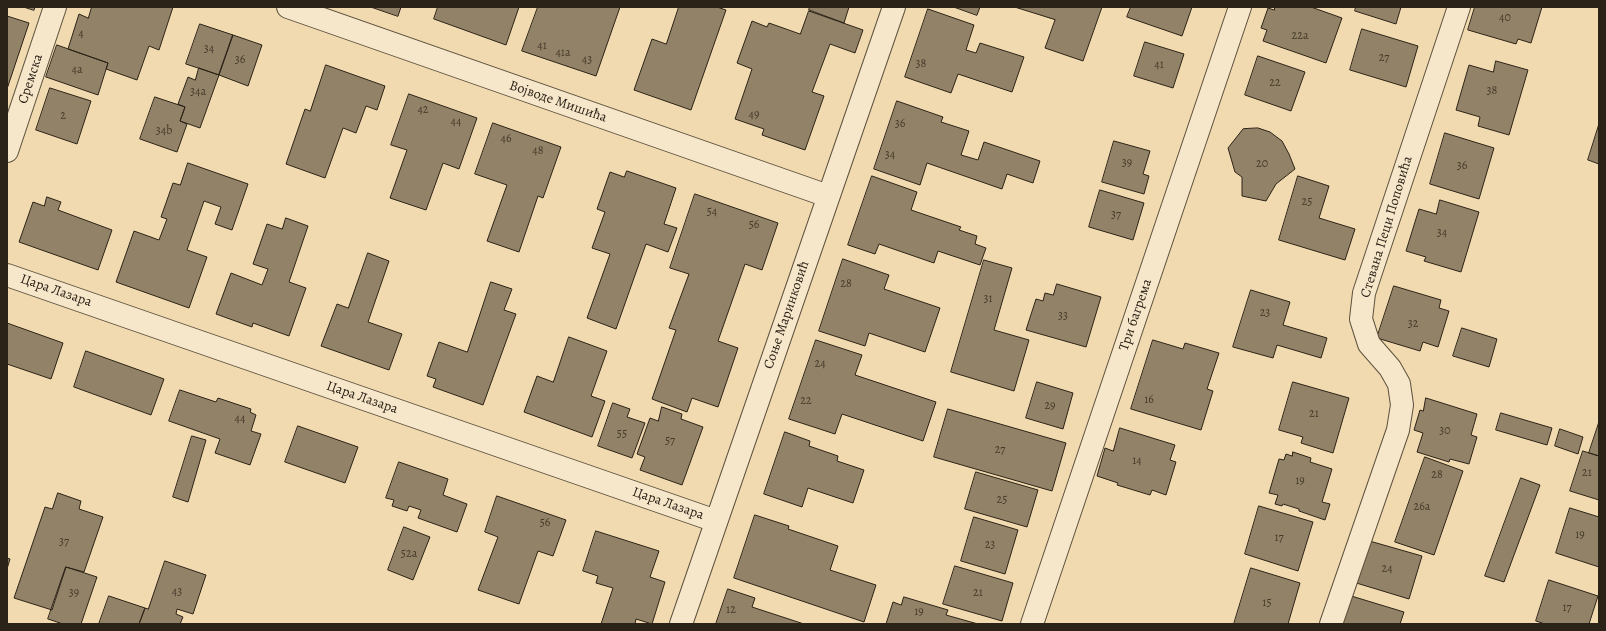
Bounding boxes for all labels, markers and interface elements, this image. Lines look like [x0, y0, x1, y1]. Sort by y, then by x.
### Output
house number: 40 [1499, 11, 1511, 25]
house number: 4 [78, 27, 84, 41]
house number: 22a [1292, 29, 1308, 43]
house number: 41 [537, 39, 547, 53]
house number: 34 [204, 42, 214, 56]
house number: 41a [555, 46, 571, 60]
house number: 27 [1379, 51, 1389, 65]
street label: Сремска [15, 52, 47, 106]
house number: 36 [235, 53, 245, 67]
house number: 43 [582, 53, 592, 67]
house number: 38 [916, 57, 926, 71]
house number: 41 [1154, 58, 1164, 72]
house number: 4a [71, 63, 83, 77]
house number: 22 [1269, 76, 1281, 90]
street label: Војводе Мишића [507, 77, 609, 127]
house number: 38 [1487, 84, 1497, 98]
house number: 34a [190, 85, 206, 99]
house number: 42 [417, 103, 429, 117]
house number: 49 [749, 108, 759, 122]
house number: 2 [60, 109, 66, 123]
house number: 44 [451, 115, 461, 129]
house number: 36 [895, 117, 905, 131]
house number: 34b [156, 124, 172, 138]
house number: 46 [501, 132, 511, 146]
house number: 48 [532, 144, 544, 158]
house number: 34 [885, 148, 895, 162]
street label: Стевана Пеци Поповића [1357, 154, 1417, 300]
house number: 39 [1122, 156, 1132, 170]
house number: 20 [1256, 157, 1268, 171]
house number: 36 [1457, 159, 1467, 173]
house number: 25 [1302, 195, 1312, 209]
house number: 54 [707, 205, 717, 219]
house number: 37 [1111, 208, 1121, 222]
house number: 56 [749, 218, 759, 232]
house number: 34 [1437, 226, 1447, 240]
street label: Соње Маринковић [761, 259, 813, 371]
street label: Цара Лазара [18, 271, 94, 311]
house number: 28 [840, 277, 852, 291]
street label: Три багрема [1116, 277, 1156, 353]
house number: 31 [983, 292, 993, 306]
house number: 23 [1260, 306, 1270, 320]
house number: 33 [1058, 309, 1068, 323]
house number: 32 [1408, 317, 1418, 331]
house number: 24 [814, 357, 826, 371]
street label: Цара Лазара [324, 378, 400, 418]
house number: 16 [1144, 393, 1154, 407]
house number: 22 [800, 394, 812, 408]
house number: 29 [1044, 399, 1056, 413]
house number: 21 [1309, 407, 1319, 421]
house number: 44 [235, 412, 245, 426]
house number: 30 [1439, 424, 1451, 438]
house number: 55 [617, 427, 627, 441]
house number: 57 [665, 434, 675, 448]
house number: 27 [995, 443, 1005, 457]
house number: 14 [1132, 454, 1142, 468]
house number: 21 [1582, 466, 1592, 480]
house number: 28 [1431, 468, 1443, 482]
house number: 19 [1295, 474, 1305, 488]
street label: Цара Лазара [630, 484, 706, 524]
house number: 25 [997, 493, 1007, 507]
house number: 26a [1414, 500, 1430, 514]
house number: 56 [540, 516, 550, 530]
house number: 19 [1575, 528, 1585, 542]
house number: 17 [1274, 531, 1284, 545]
house number: 37 [59, 535, 69, 549]
house number: 23 [985, 538, 995, 552]
house number: 52a [401, 547, 417, 561]
house number: 24 [1381, 562, 1393, 576]
house number: 43 [172, 585, 182, 599]
house number: 39 [69, 586, 79, 600]
house number: 21 [973, 586, 983, 600]
house number: 15 [1262, 596, 1272, 610]
house number: 17 [1562, 601, 1572, 615]
house number: 12 [726, 603, 736, 617]
house number: 19 [914, 605, 924, 619]

